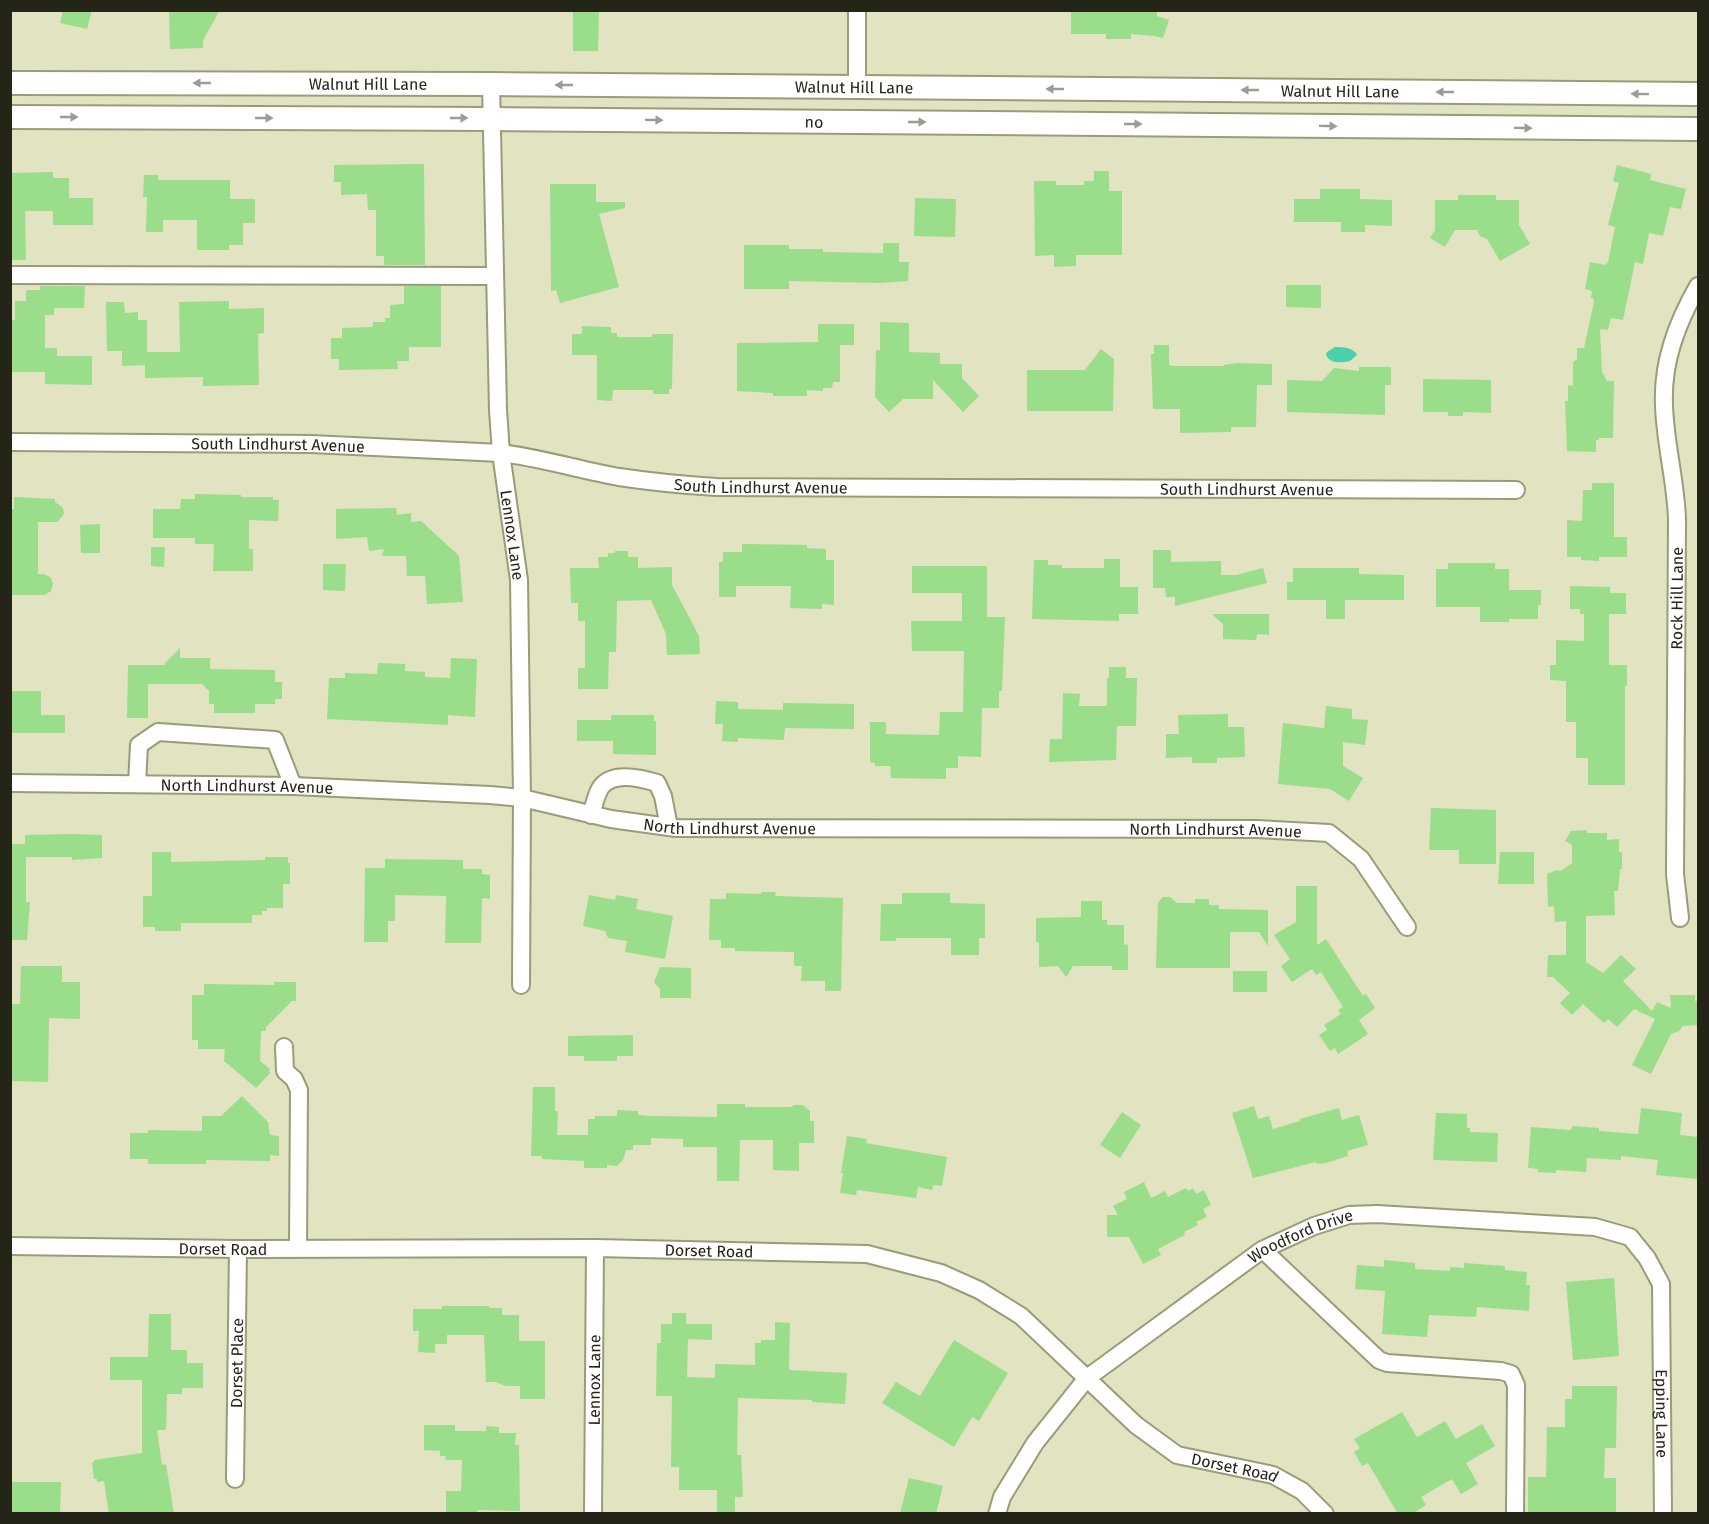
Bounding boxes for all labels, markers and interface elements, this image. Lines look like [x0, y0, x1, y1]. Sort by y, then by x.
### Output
street label: Walnut Hill Lane [309, 75, 427, 94]
one-way arrow [192, 78, 211, 88]
street label: Walnut Hill Lane [795, 78, 913, 97]
one-way arrow [554, 80, 573, 89]
street label: Walnut Hill Lane [1281, 82, 1399, 102]
one-way arrow [1046, 84, 1065, 94]
one-way arrow [1241, 85, 1260, 95]
one-way arrow [1436, 87, 1455, 97]
one-way arrow [1631, 89, 1650, 99]
one-way arrow [59, 112, 78, 122]
one-way arrow [254, 113, 273, 123]
street label: no [805, 113, 823, 132]
one-way arrow [449, 114, 468, 123]
one-way arrow [644, 115, 663, 125]
one-way arrow [907, 117, 926, 127]
one-way arrow [1123, 119, 1142, 129]
one-way arrow [1318, 121, 1337, 131]
one-way arrow [1513, 123, 1532, 132]
street label: South Lindhurst Avenue [191, 434, 365, 457]
street label: South Lindhurst Avenue [673, 475, 848, 497]
street label: South Lindhurst Avenue [1160, 480, 1334, 499]
street label: Lennox Lane [496, 489, 528, 581]
street label: Rock Hill Lane [1667, 547, 1687, 650]
street label: North Lindhurst Avenue [161, 776, 334, 798]
street label: North Lindhurst Avenue [642, 815, 816, 838]
street label: North Lindhurst Avenue [1129, 820, 1302, 841]
street label: Woodford Drive [1244, 1205, 1355, 1267]
street label: Dorset Road [178, 1239, 267, 1259]
street label: Dorset Road [664, 1241, 754, 1261]
street label: Dorset Place [227, 1318, 247, 1408]
street label: Lennox Lane [585, 1334, 604, 1426]
street label: Epping Lane [1652, 1369, 1672, 1458]
street label: Dorset Road [1189, 1449, 1282, 1486]

